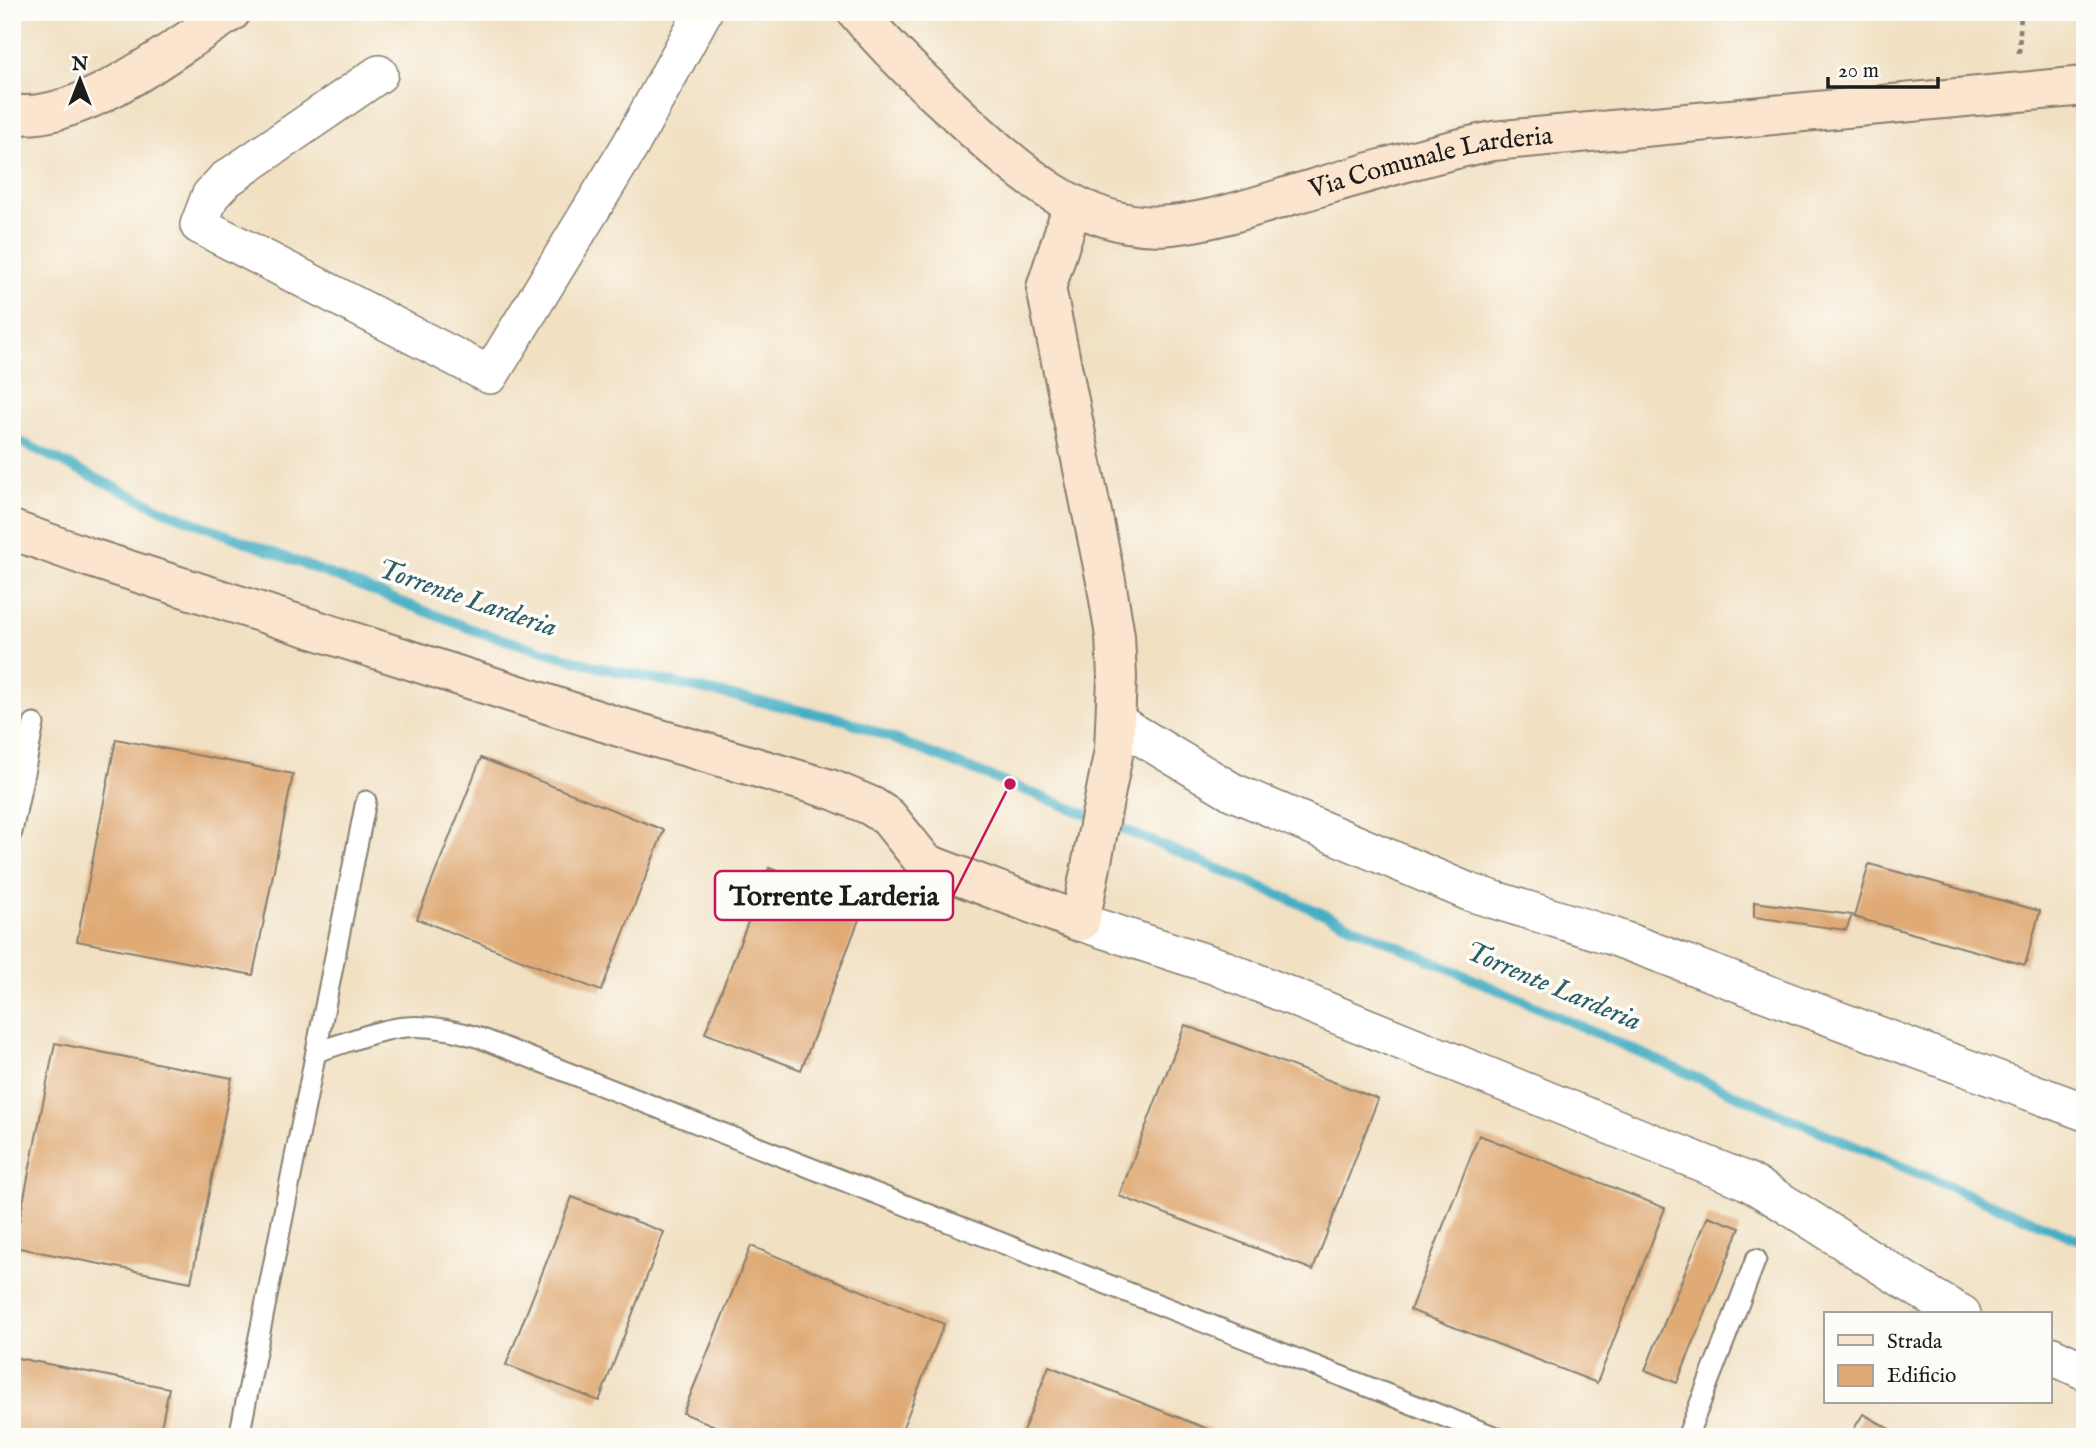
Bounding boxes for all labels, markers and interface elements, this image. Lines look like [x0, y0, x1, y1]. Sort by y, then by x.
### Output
north arrow [46, 46, 116, 116]
scale bar [1828, 46, 1938, 90]
text: N [71, 53, 89, 77]
text: 20 m [1838, 58, 1879, 85]
street label: Via Comunale Larderia [1304, 119, 1555, 206]
water label: Torrente Larderia [373, 552, 561, 646]
callout: Torrente Larderia [715, 871, 953, 920]
text: Torrente Larderia [728, 880, 940, 915]
water label: Torrente Larderia [1460, 934, 1646, 1040]
legend [1824, 1312, 2052, 1404]
text: Strada [1887, 1329, 1943, 1356]
text: Edificio [1887, 1363, 1956, 1390]

